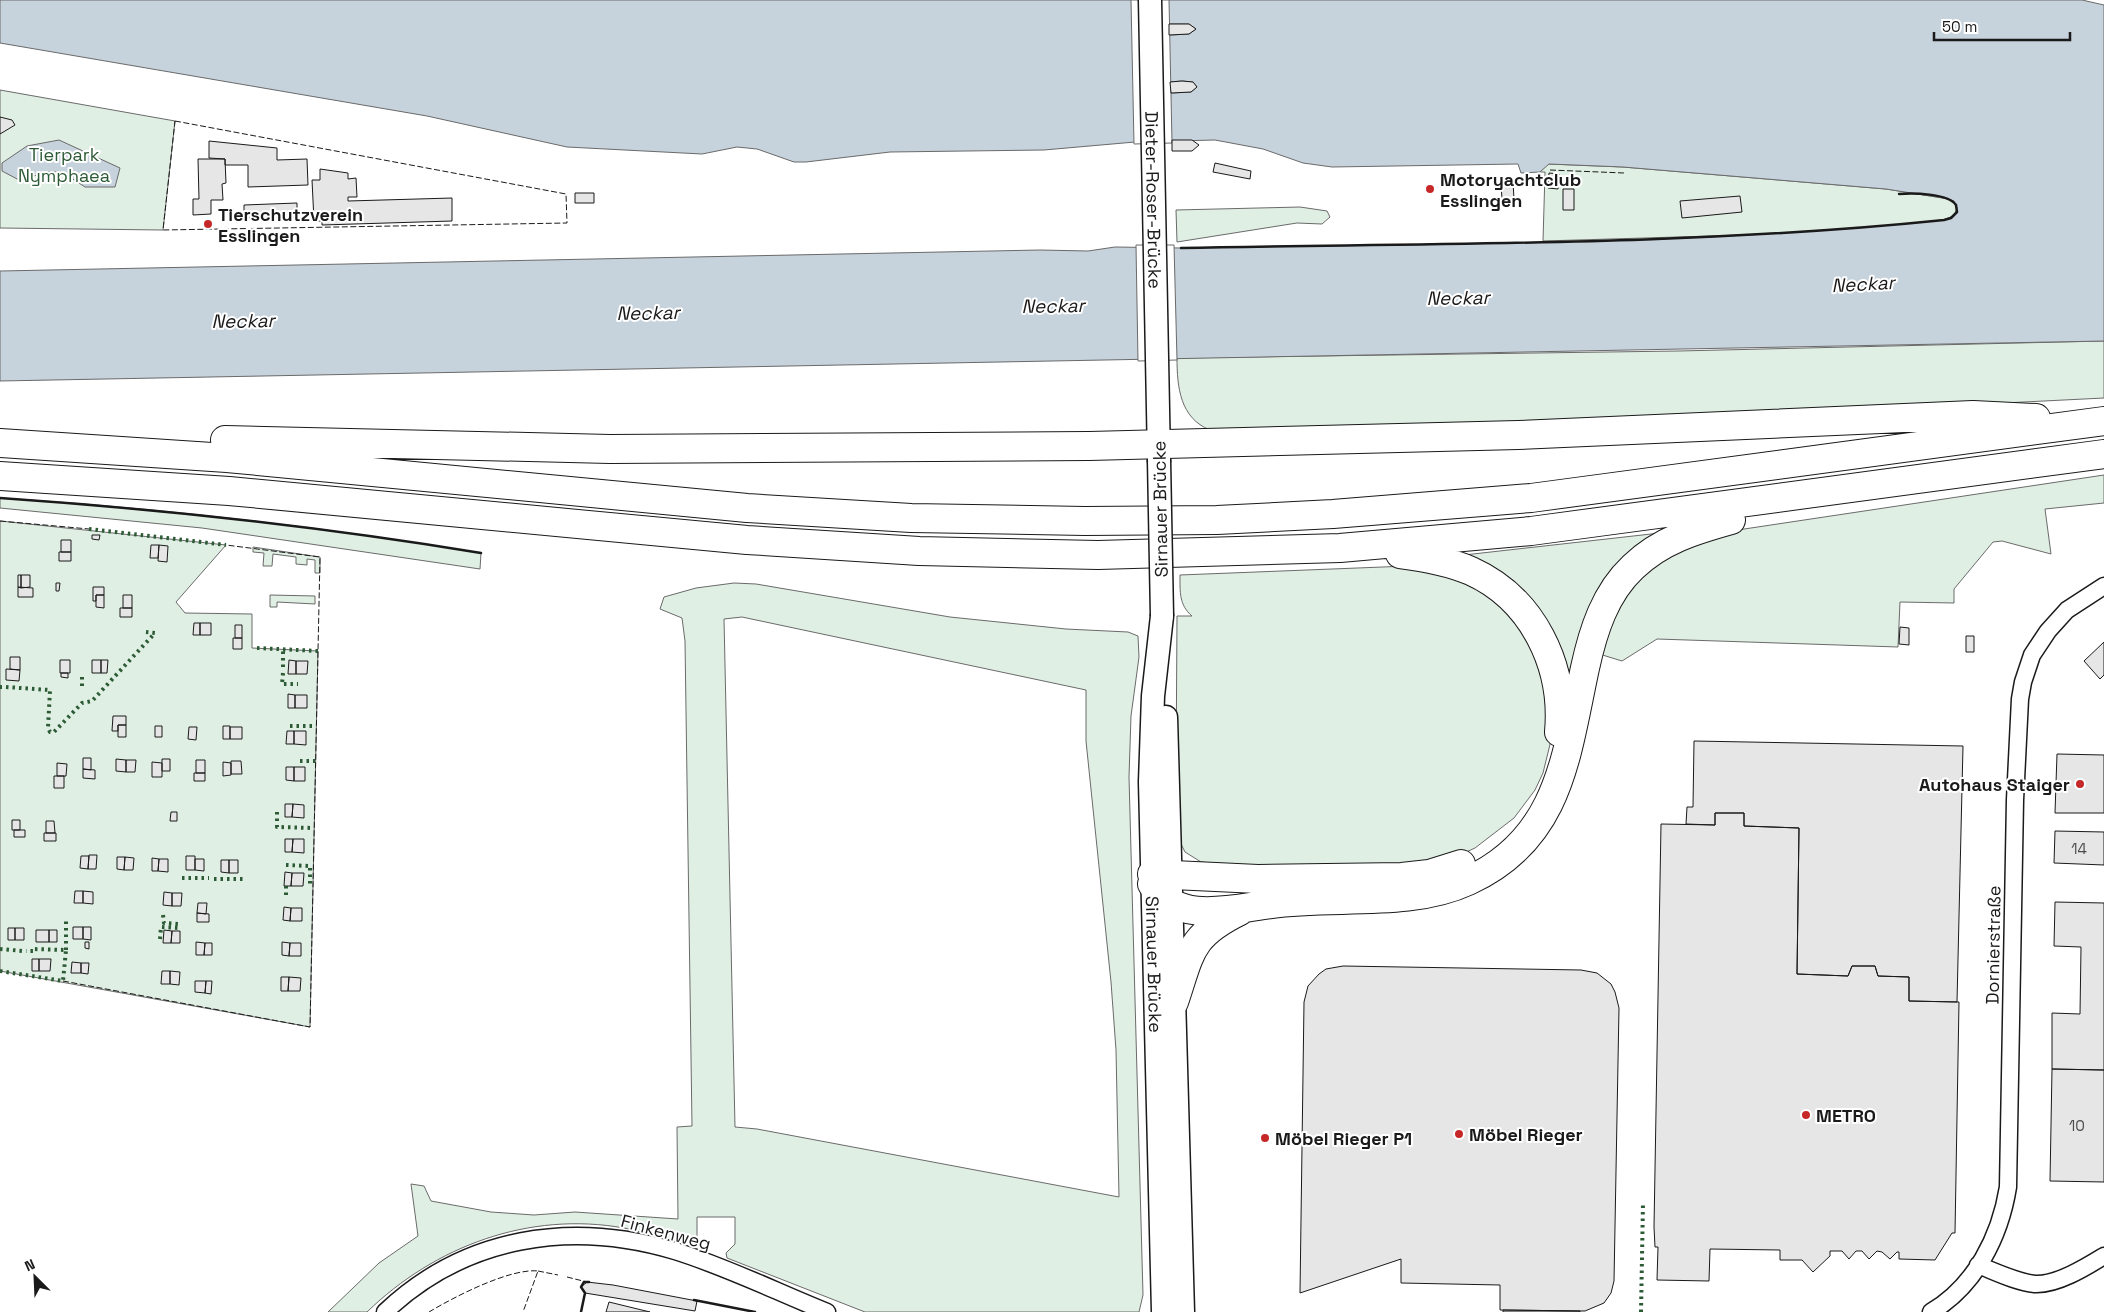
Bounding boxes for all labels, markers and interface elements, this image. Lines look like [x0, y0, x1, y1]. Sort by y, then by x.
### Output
scale bar [1934, 10, 2070, 42]
text: 50 m [1942, 17, 1977, 36]
street label: Dieter-Roser-Brücke [1141, 111, 1167, 289]
park label: Tierpark Nymphaea [18, 143, 110, 187]
place label: Motoryachtclub Esslingen [1440, 168, 1581, 212]
marker: Motoryachtclub Esslingen [1424, 183, 1436, 195]
place label: Tierschutzverein Esslingen [218, 203, 363, 247]
marker: Tierschutzverein Esslingen [202, 218, 214, 230]
water label: Neckar [1831, 270, 1897, 298]
water label: Neckar [1426, 285, 1492, 311]
water label: Neckar [1021, 293, 1087, 319]
water label: Neckar [616, 300, 682, 326]
water label: Neckar [211, 308, 277, 334]
street label: Sirnauer Brücke [1147, 440, 1173, 578]
place label: Autohaus Staiger [1919, 773, 2070, 796]
marker: Autohaus Staiger [2074, 778, 2086, 790]
house number: 14 [2071, 839, 2087, 858]
street label: Dornierstraße [1980, 885, 2006, 1005]
street label: Sirnauer Brücke [1141, 896, 1168, 1033]
place label: METRO [1816, 1104, 1876, 1127]
marker: METRO [1800, 1109, 1812, 1121]
house number: 10 [2069, 1116, 2085, 1135]
place label: Möbel Rieger [1469, 1123, 1583, 1146]
place label: Möbel Rieger P1 [1275, 1127, 1412, 1150]
marker: Möbel Rieger [1453, 1128, 1465, 1140]
marker: Möbel Rieger P1 [1259, 1132, 1271, 1144]
street label: Finkenweg [618, 1209, 714, 1255]
north arrow [10, 1252, 60, 1302]
text: N [22, 1255, 38, 1275]

